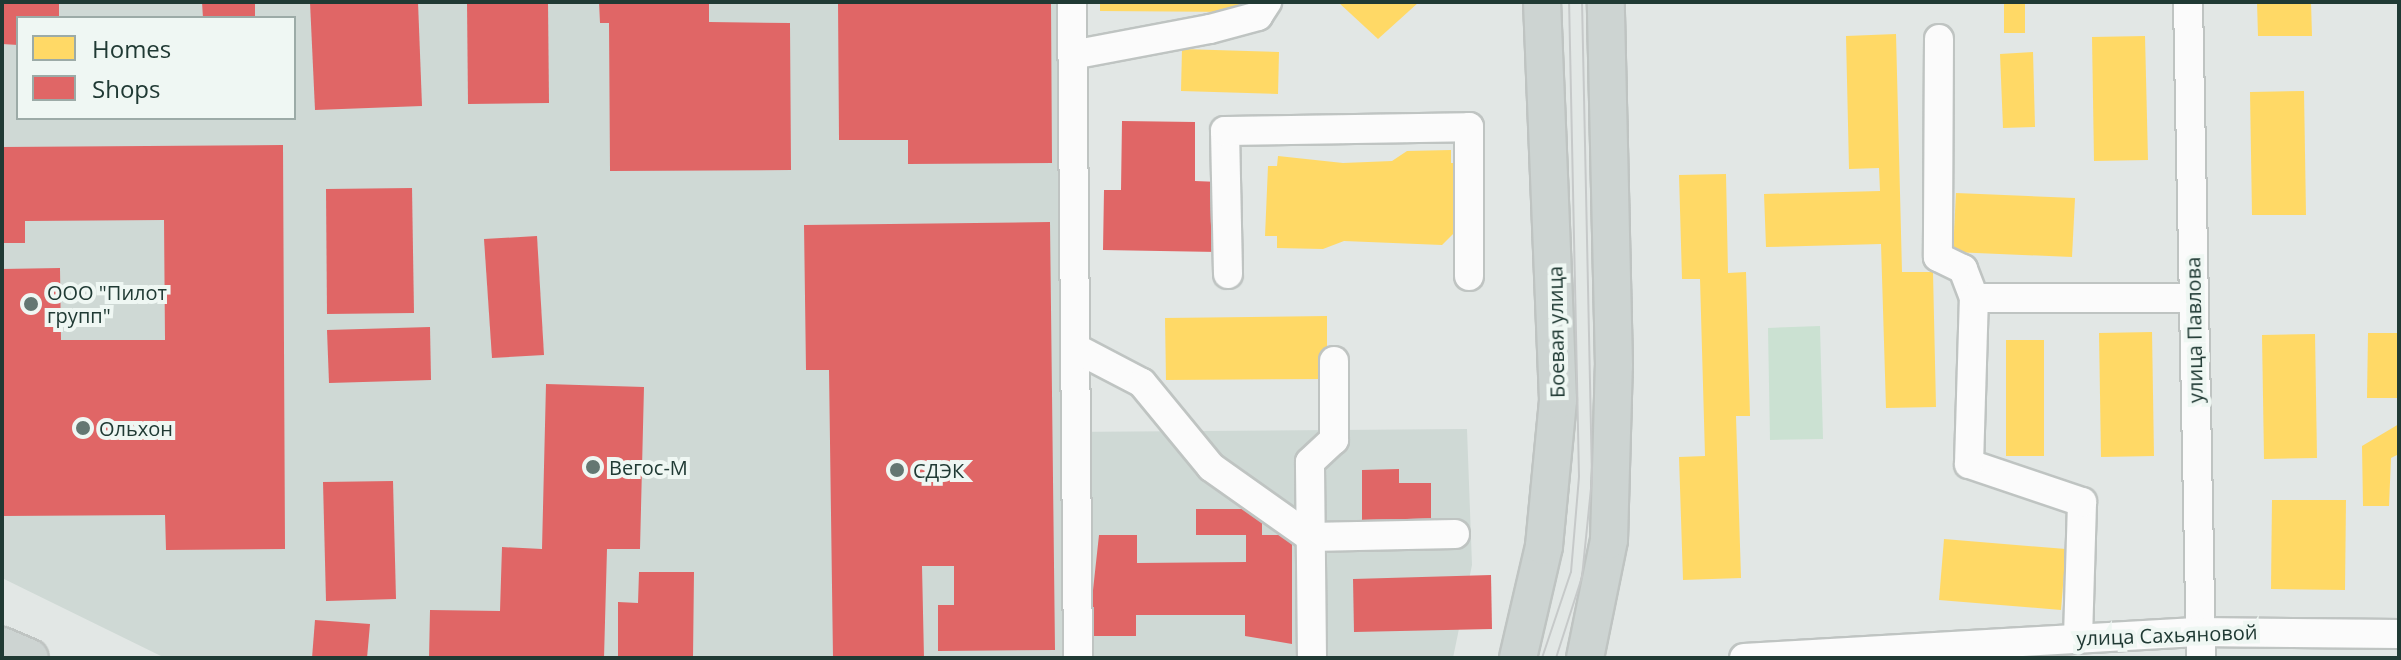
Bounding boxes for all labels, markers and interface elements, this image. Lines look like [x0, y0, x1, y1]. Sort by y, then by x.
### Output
legend [16, 16, 296, 120]
text: Homes [92, 32, 171, 65]
text: Shops [92, 72, 160, 105]
street label: улица Павлова [2181, 257, 2207, 403]
street label: Боевая улица [1543, 266, 1569, 398]
place label: ООО "Пилот групп" [47, 280, 167, 327]
marker: ООО "Пилот групп" [22, 295, 40, 313]
place label: Ольхон [99, 416, 173, 440]
marker: Ольхон [74, 419, 92, 437]
place label: Вегос-М [609, 455, 688, 479]
marker: Вегос-М [584, 458, 602, 476]
place label: СДЭК [913, 458, 964, 482]
marker: СДЭК [888, 461, 906, 479]
street label: улица Сахьяновой [2076, 620, 2258, 650]

